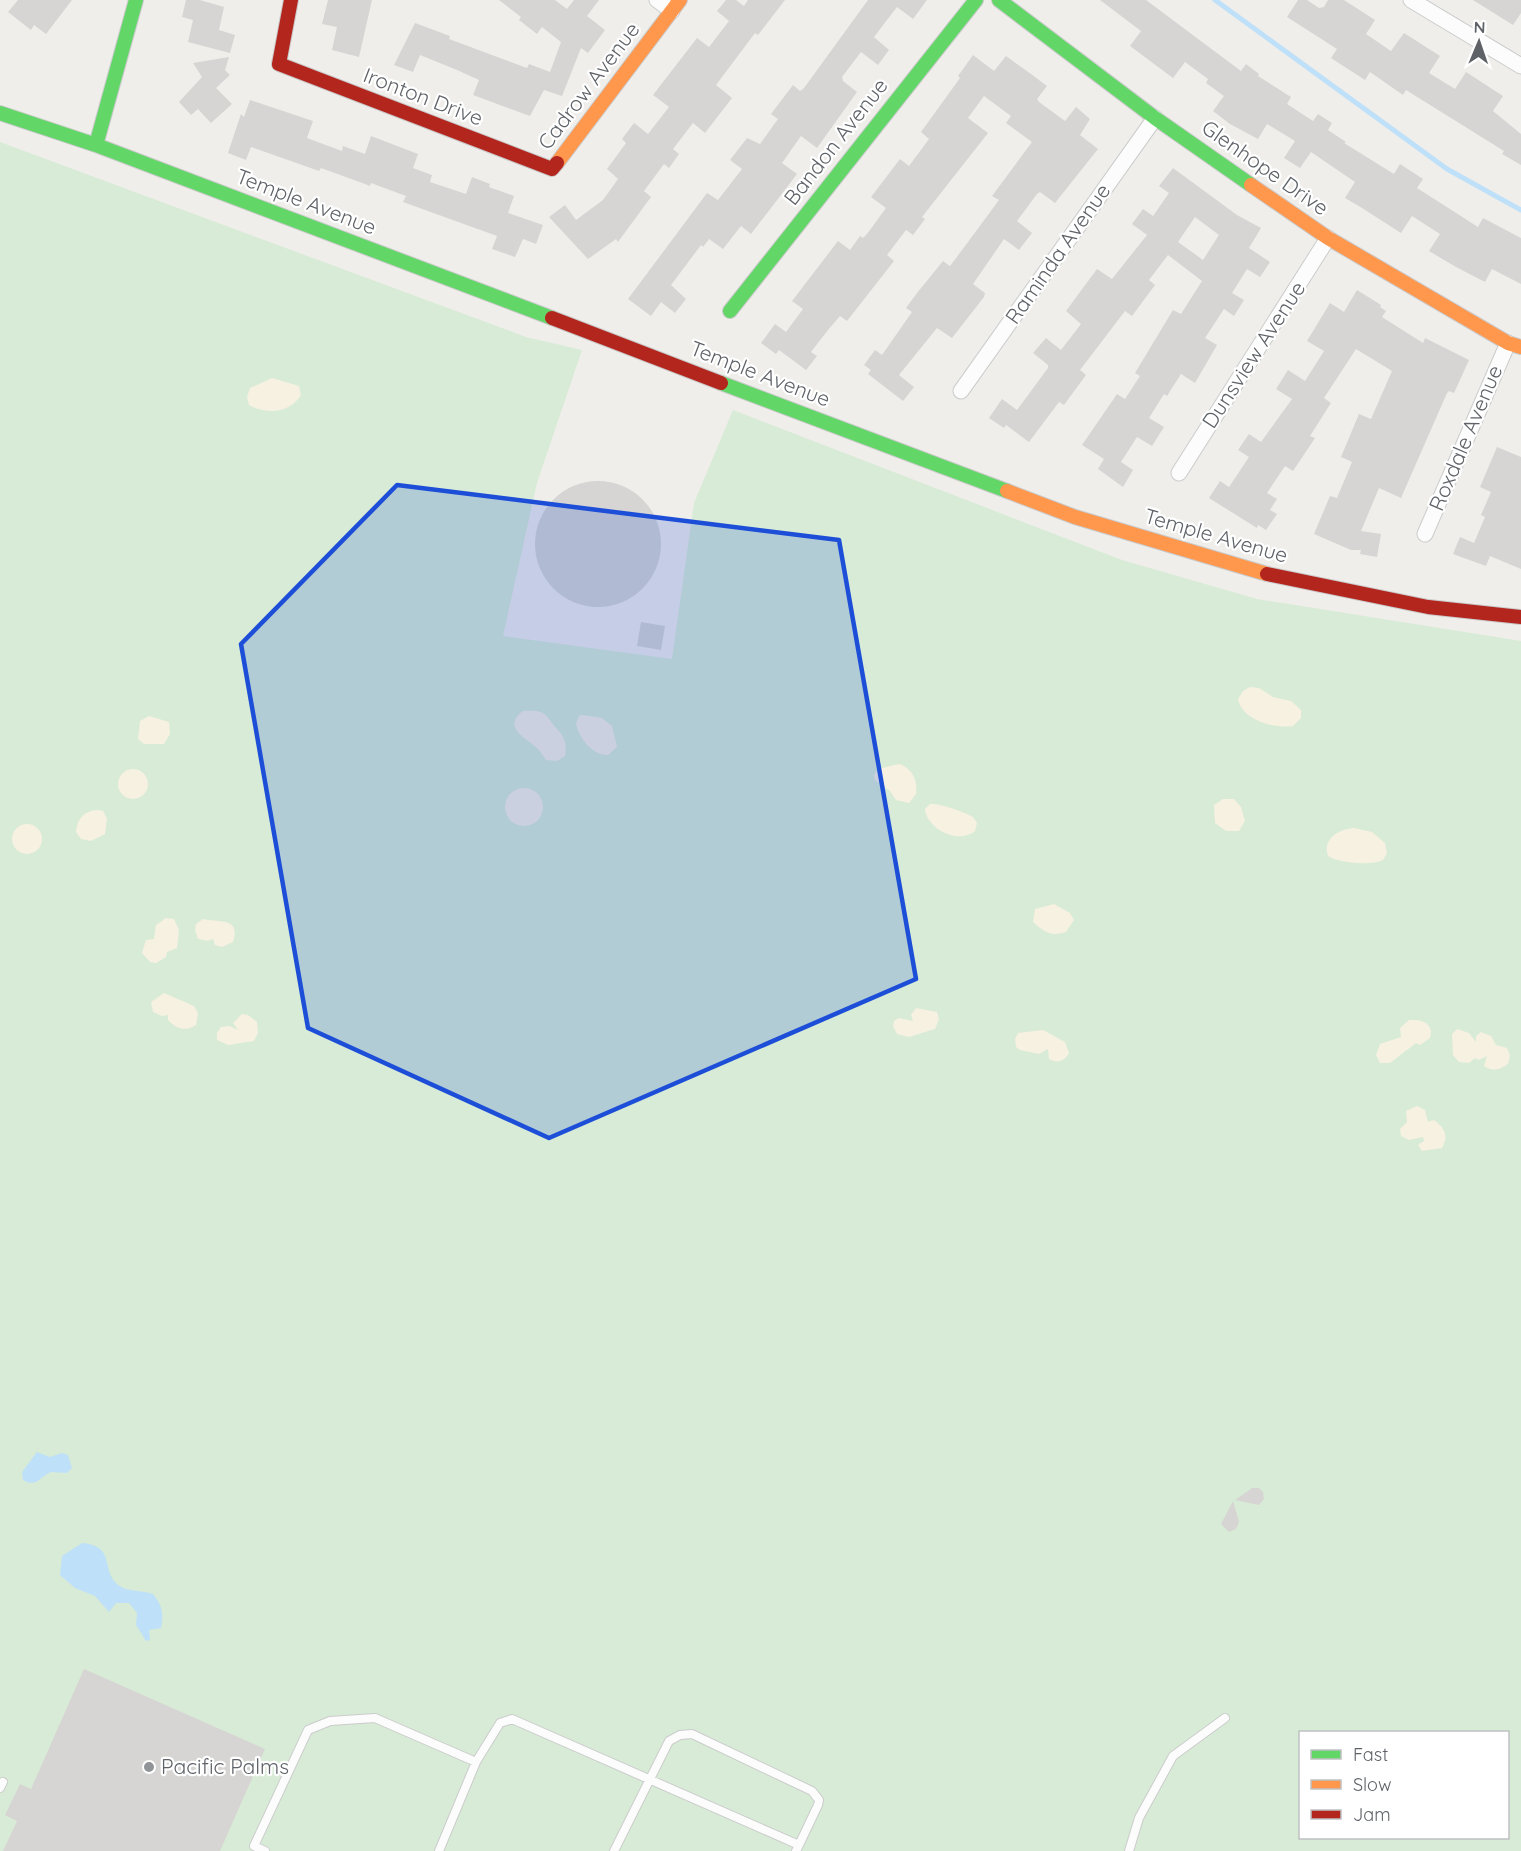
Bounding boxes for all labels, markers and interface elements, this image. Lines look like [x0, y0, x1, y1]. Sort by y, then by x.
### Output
north arrow [1449, 12, 1509, 72]
street label: Cadrow Avenue [532, 17, 645, 154]
text: N [1473, 17, 1486, 37]
street label: Ironton Drive [360, 61, 487, 131]
street label: Bandon Avenue [778, 73, 893, 210]
street label: Glenhope Drive [1197, 114, 1334, 220]
street label: Temple Avenue [233, 162, 380, 240]
street label: Raminda Avenue [999, 178, 1115, 329]
street label: Dunsview Avenue [1196, 276, 1310, 433]
street label: Temple Avenue [687, 334, 834, 412]
street label: Roxdale Avenue [1423, 361, 1507, 514]
street label: Temple Avenue [1142, 502, 1291, 568]
legend [1299, 1731, 1509, 1839]
text: Fast [1353, 1743, 1388, 1766]
place label: Pacific Palms [161, 1753, 289, 1779]
marker: Pacific Palms [142, 1760, 156, 1774]
text: Slow [1353, 1773, 1391, 1796]
text: Jam [1353, 1803, 1391, 1826]

